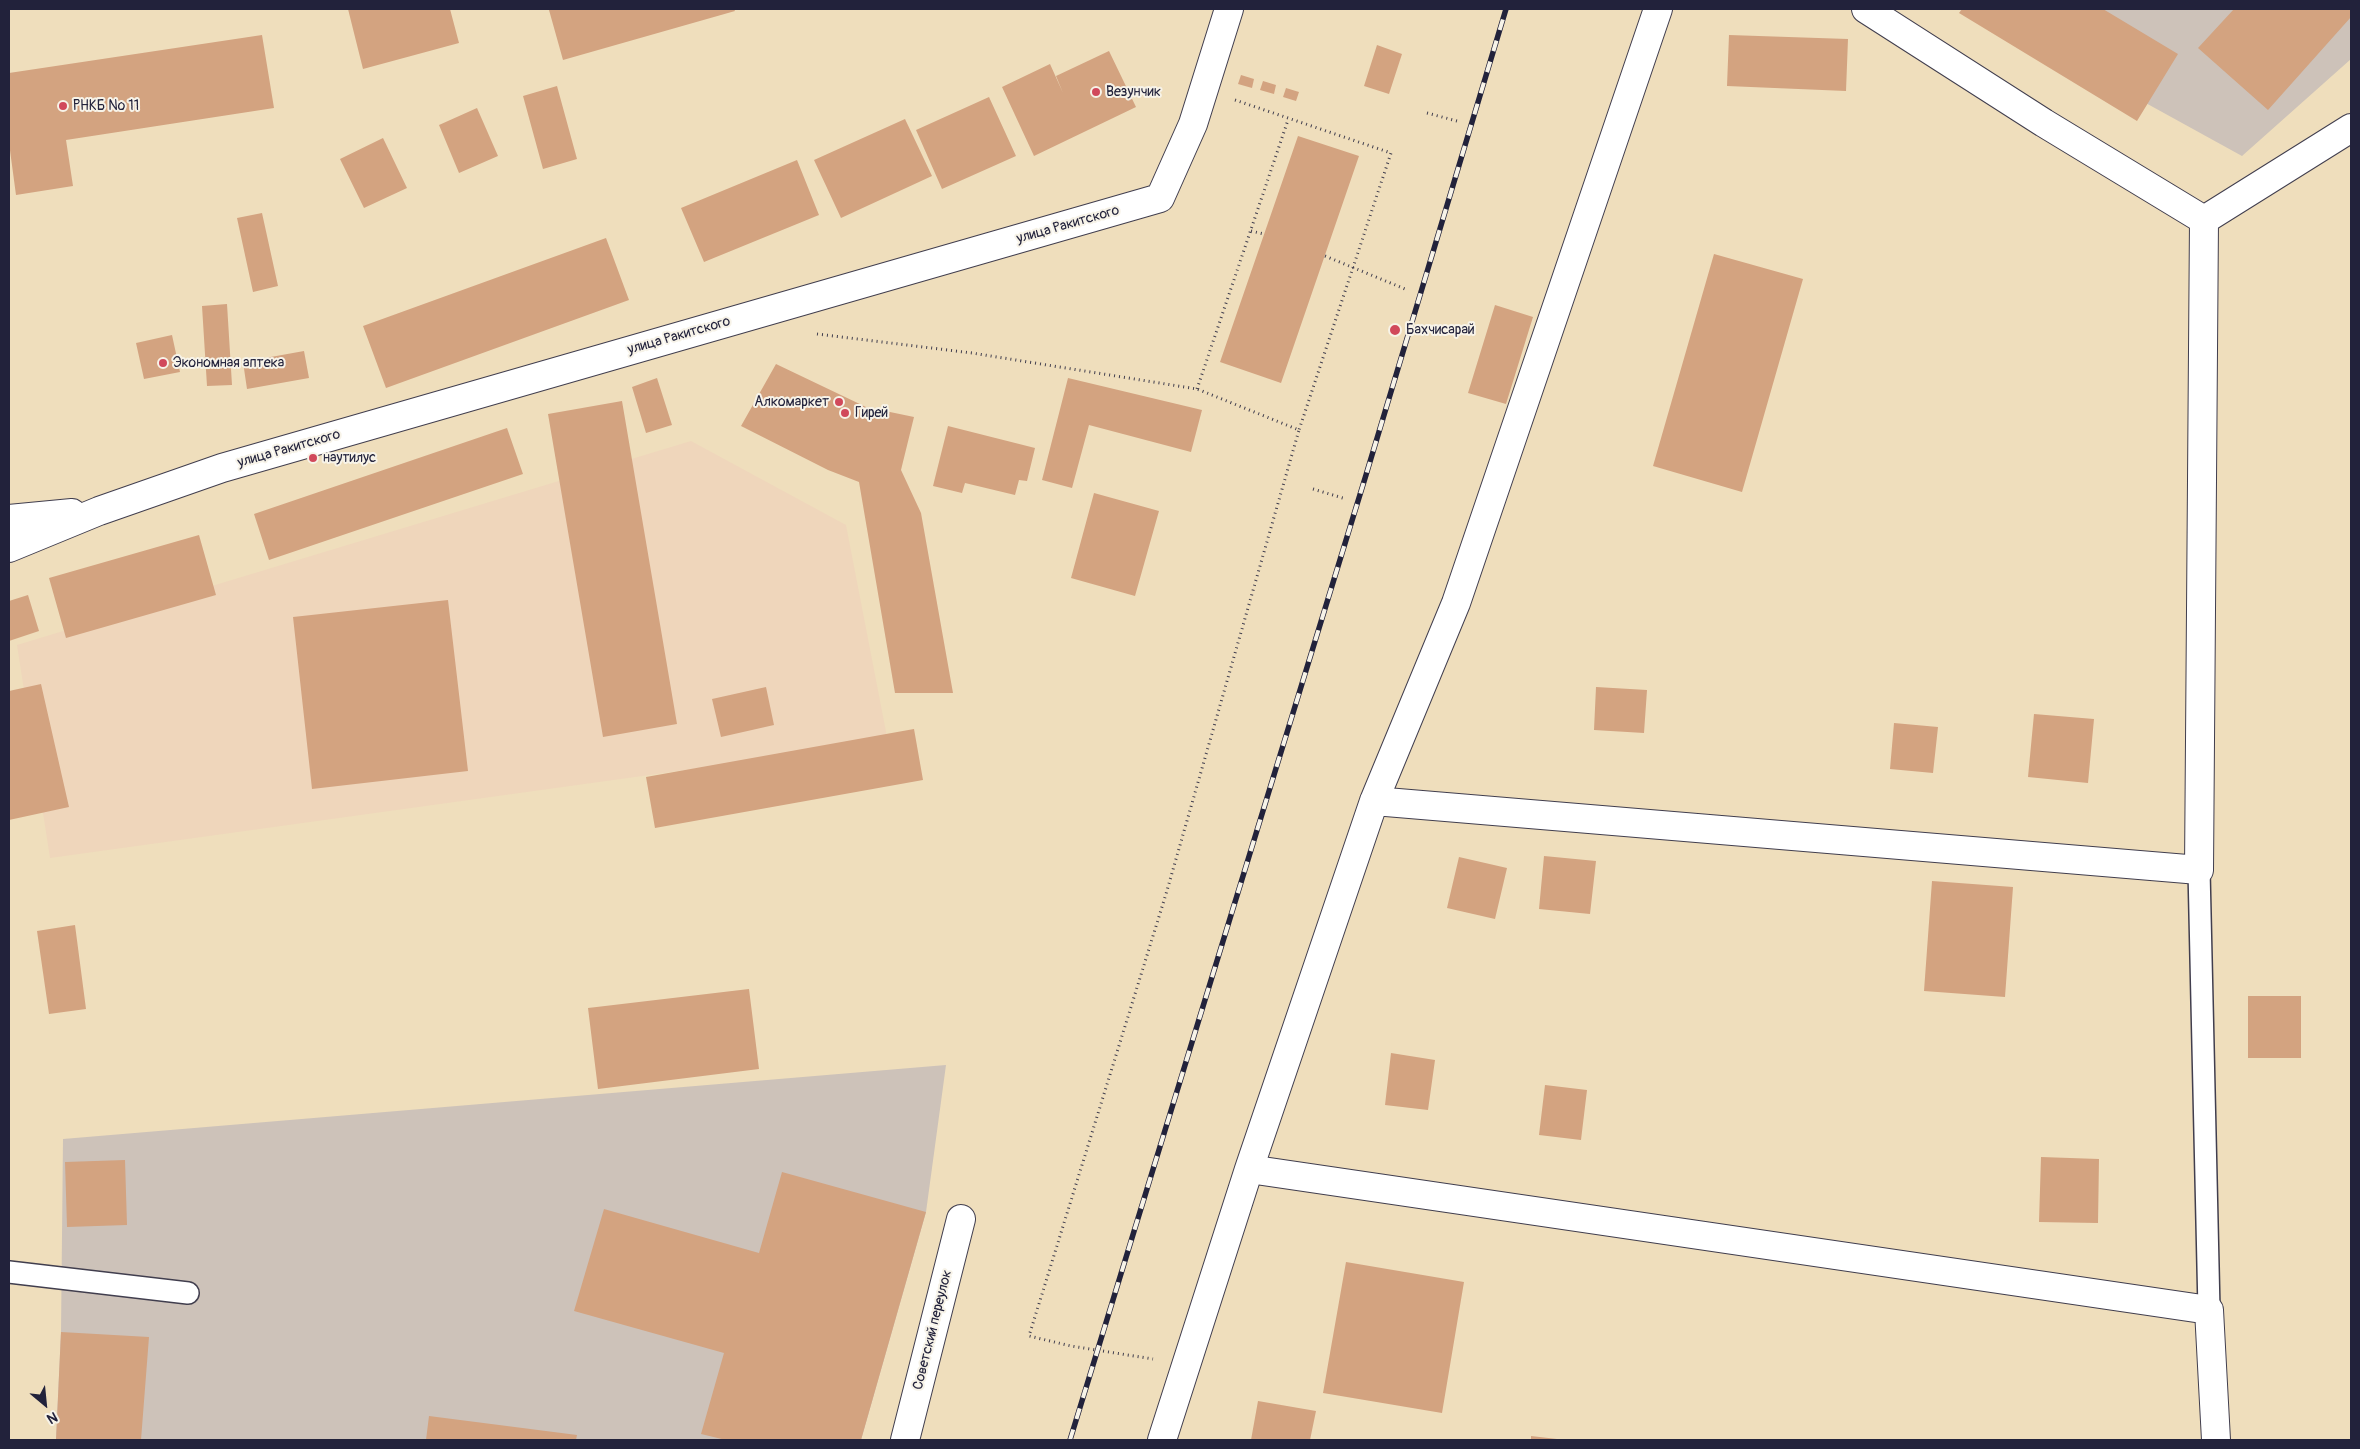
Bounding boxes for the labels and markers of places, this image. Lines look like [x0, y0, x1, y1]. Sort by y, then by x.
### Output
place label: Везунчик [1106, 84, 1161, 100]
marker: Везунчик [1090, 86, 1102, 98]
place label: РНКБ № 11 [73, 98, 139, 114]
marker: РНКБ № 11 [57, 100, 69, 112]
place label: Бахчисарай [1406, 322, 1475, 338]
marker: Бахчисарай [1388, 323, 1402, 337]
place label: Экономная аптека [173, 355, 284, 371]
marker: Экономная аптека [157, 357, 169, 369]
place label: Алкомаркет [754, 394, 829, 410]
marker: Алкомаркет [833, 396, 845, 408]
place label: Гирей [855, 405, 888, 421]
marker: Гирей [839, 407, 851, 419]
place label: наутилус [323, 450, 376, 466]
marker: наутилус [307, 452, 319, 464]

